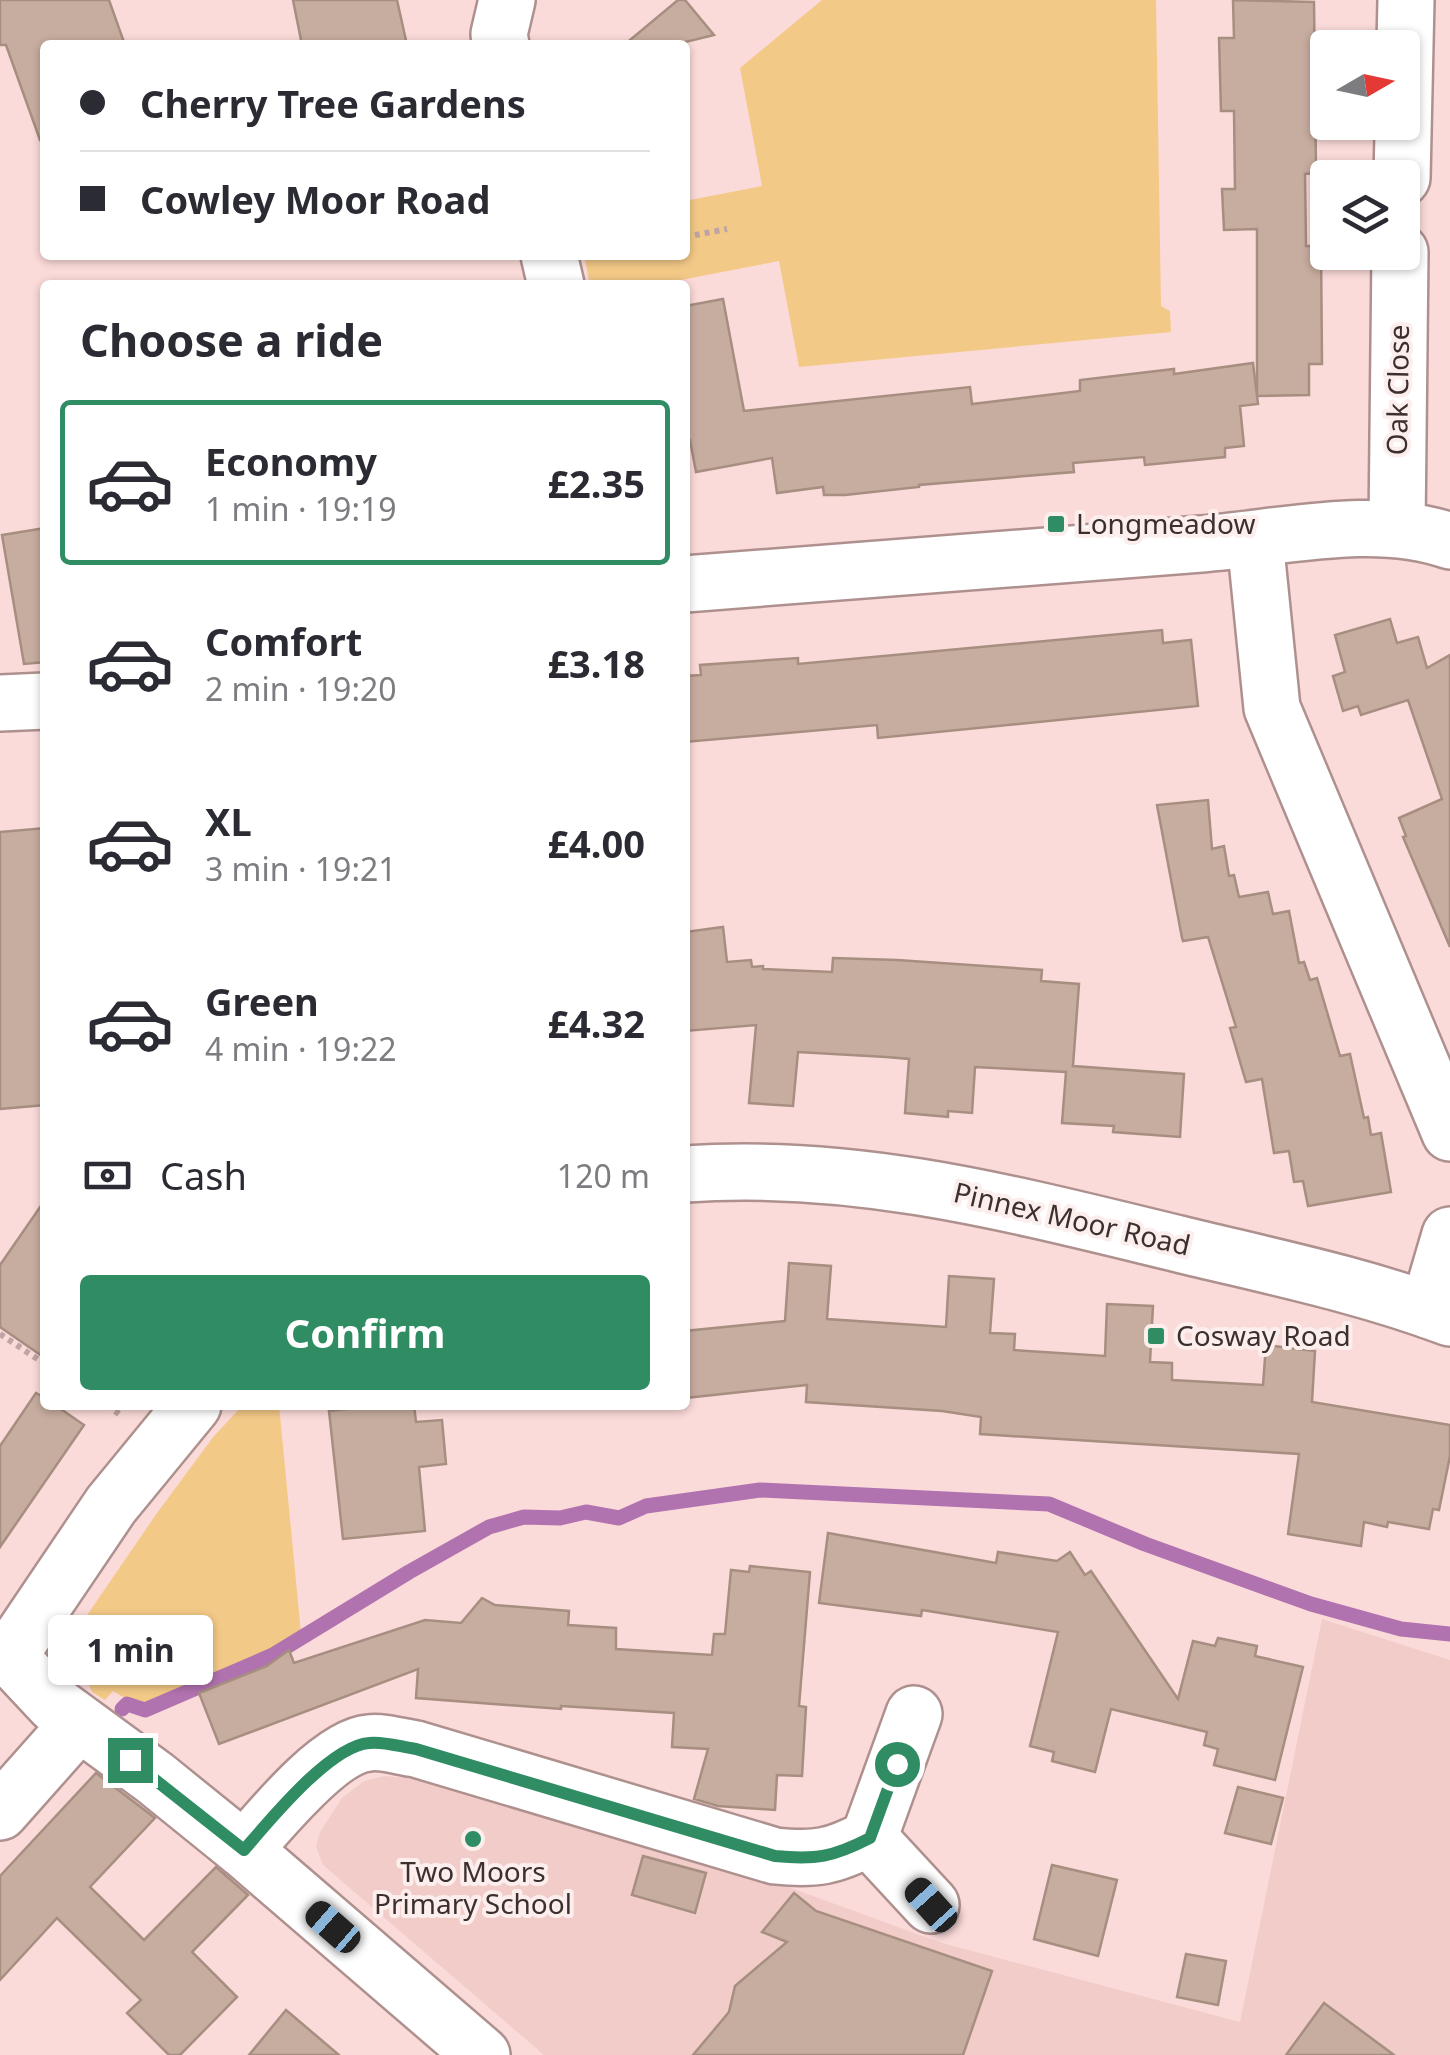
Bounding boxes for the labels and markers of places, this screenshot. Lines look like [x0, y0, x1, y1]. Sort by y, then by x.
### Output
place label: Longmeadow [1076, 504, 1255, 542]
marker: Longmeadow [1045, 513, 1067, 535]
place label: Cosway Road [1176, 1316, 1351, 1354]
marker: Cosway Road [1145, 1325, 1167, 1347]
marker: Two Moors Primary School [462, 1828, 484, 1850]
place label: Two Moors Primary School [374, 1852, 572, 1922]

